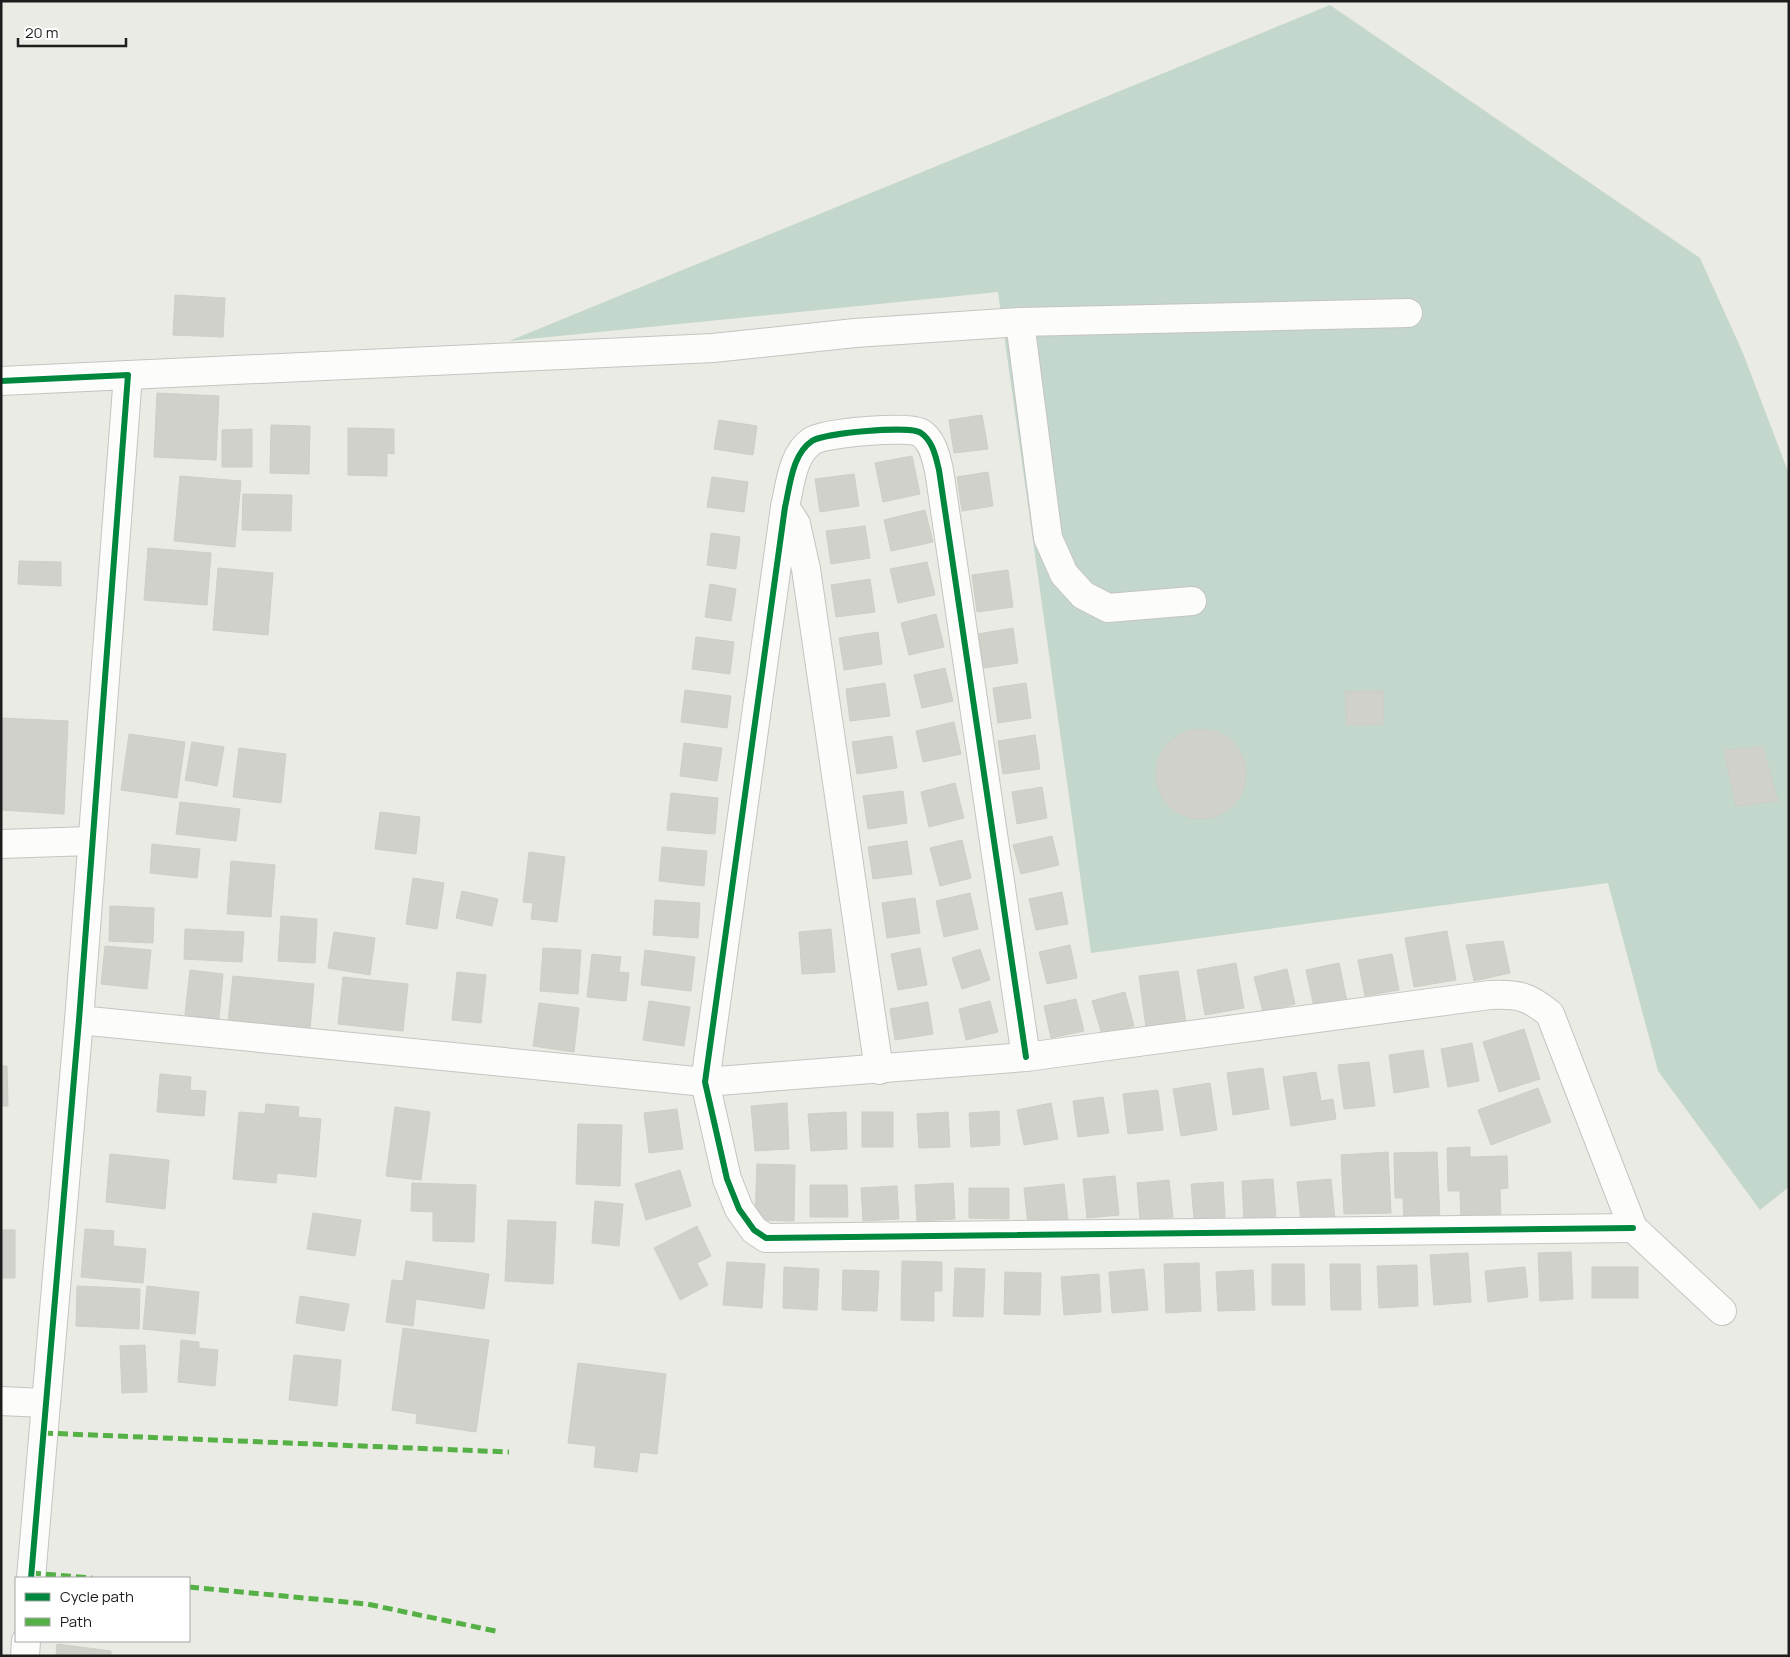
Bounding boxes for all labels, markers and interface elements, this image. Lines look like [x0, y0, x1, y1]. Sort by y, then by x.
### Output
scale bar [18, 15, 125, 47]
text: 20 m [25, 22, 58, 43]
legend [15, 1577, 190, 1642]
text: Cycle path [60, 1586, 134, 1607]
text: Path [60, 1611, 92, 1632]

